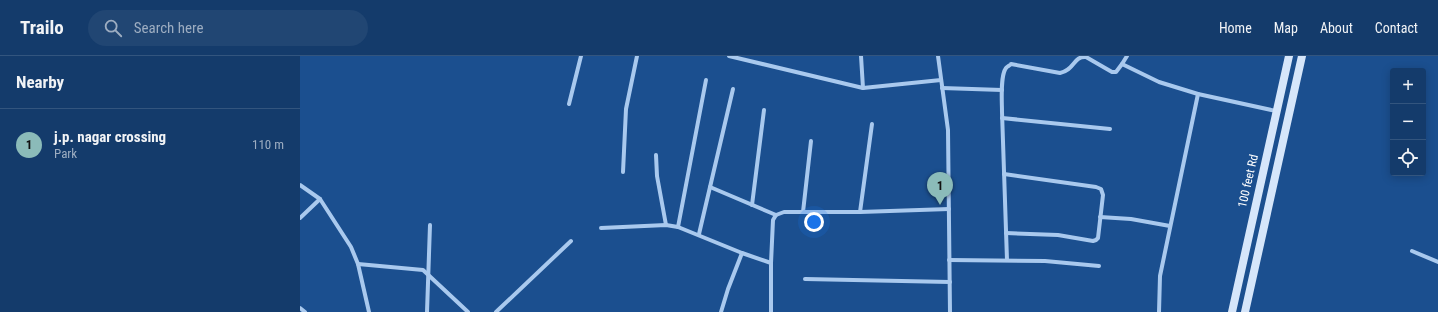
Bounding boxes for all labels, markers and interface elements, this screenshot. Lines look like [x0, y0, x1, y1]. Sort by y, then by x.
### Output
search box [88, 10, 368, 46]
text: Trailo [20, 16, 64, 39]
icon: search [102, 17, 124, 39]
text: Search here [134, 19, 203, 37]
text: Home [1219, 20, 1252, 36]
text: Map [1274, 20, 1298, 36]
text: About [1320, 20, 1353, 36]
text: Contact [1375, 20, 1418, 36]
map controls [1390, 68, 1426, 176]
button: + [1390, 68, 1426, 104]
text: Nearby [16, 72, 64, 92]
button: − [1390, 104, 1426, 140]
text: j.p. nagar crossing [54, 128, 166, 146]
text: 1 [26, 137, 32, 152]
text: 110 m [252, 137, 284, 152]
button: locate [1390, 140, 1426, 176]
text: Park [54, 146, 77, 161]
street label: 100 feet Rd [1235, 153, 1261, 209]
pin: 1 [927, 172, 953, 205]
your location [804, 212, 824, 232]

